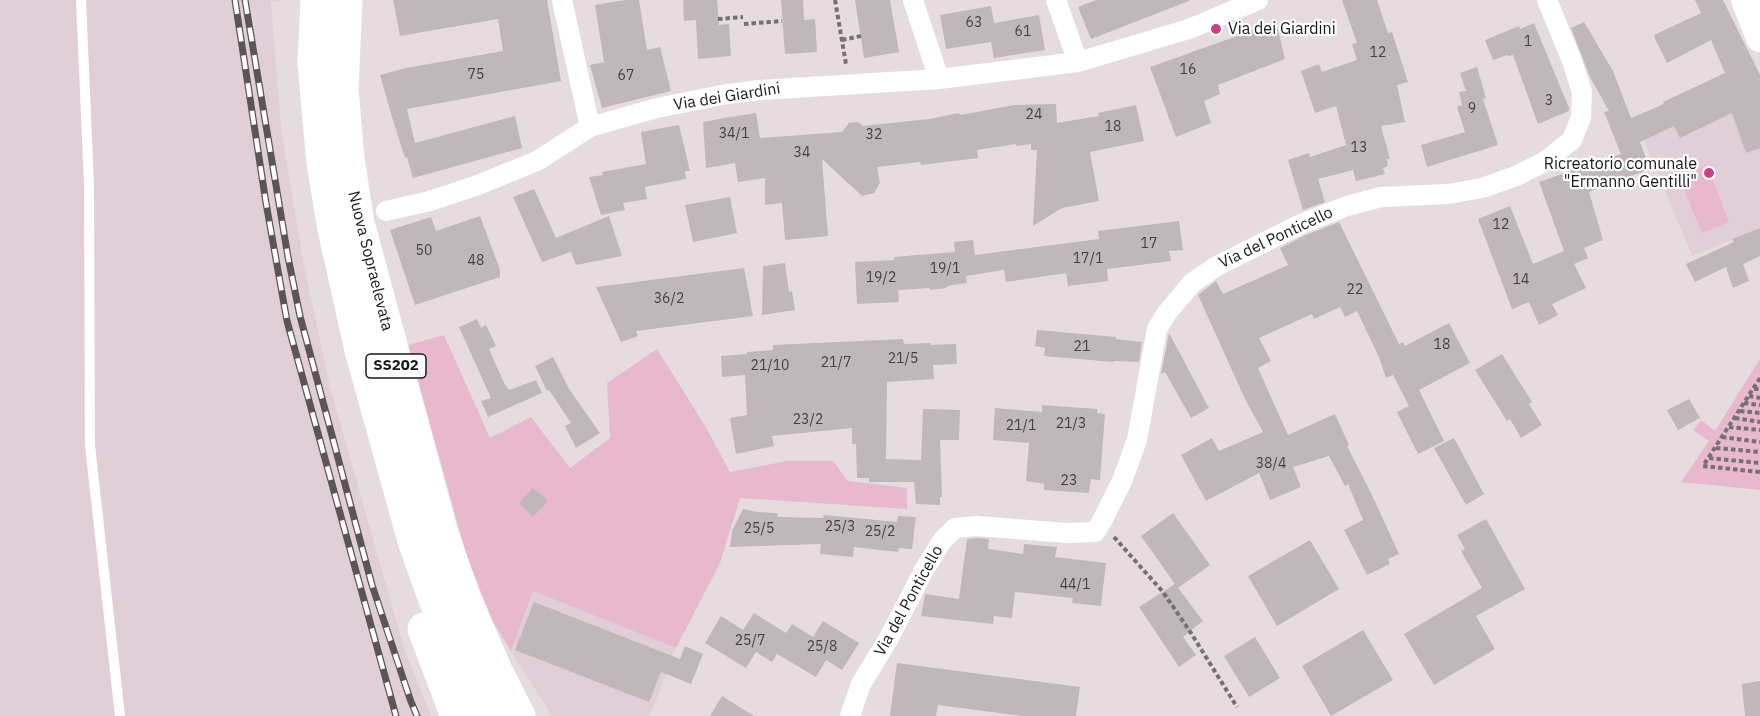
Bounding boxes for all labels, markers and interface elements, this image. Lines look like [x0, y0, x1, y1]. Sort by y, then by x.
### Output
house number: 63 [966, 15, 982, 31]
place label: Via dei Giardini [1228, 19, 1336, 39]
marker: Via dei Giardini [1209, 22, 1223, 36]
house number: 61 [1015, 24, 1031, 40]
house number: 1 [1524, 34, 1532, 50]
house number: 12 [1370, 45, 1386, 61]
house number: 16 [1180, 62, 1196, 78]
house number: 75 [468, 67, 484, 83]
house number: 67 [618, 68, 634, 84]
street label: Via dei Giardini [672, 79, 782, 115]
house number: 3 [1545, 93, 1553, 109]
house number: 9 [1468, 101, 1476, 117]
house number: 24 [1026, 107, 1042, 123]
house number: 18 [1105, 119, 1121, 135]
house number: 34/1 [719, 126, 749, 142]
house number: 32 [866, 127, 882, 143]
house number: 13 [1351, 140, 1367, 156]
house number: 34 [794, 145, 810, 161]
place label: Ricreatorio comunale "Ermanno Gentilli" [1544, 154, 1697, 192]
marker: Ricreatorio comunale "Ermanno Gentilli" [1702, 166, 1716, 180]
street label: Nuova Sopraelevata [343, 189, 397, 333]
street label: Via del Ponticello [1216, 203, 1336, 273]
house number: 12 [1493, 217, 1509, 233]
house number: 17 [1141, 236, 1157, 252]
house number: 50 [416, 243, 432, 259]
house number: 17/1 [1073, 251, 1103, 267]
house number: 48 [468, 253, 484, 269]
house number: 19/1 [930, 261, 960, 277]
house number: 19/2 [866, 270, 896, 286]
house number: 14 [1513, 272, 1529, 288]
house number: 22 [1347, 282, 1363, 298]
house number: 36/2 [654, 291, 684, 307]
house number: 18 [1434, 337, 1450, 353]
house number: 21 [1074, 339, 1090, 355]
house number: 21/5 [888, 351, 918, 367]
road number: SS202 [366, 354, 426, 378]
house number: 21/7 [821, 355, 851, 371]
house number: 21/10 [751, 358, 789, 374]
house number: 23/2 [793, 412, 823, 428]
house number: 21/3 [1056, 416, 1086, 432]
house number: 21/1 [1006, 418, 1036, 434]
house number: 38/4 [1256, 456, 1286, 472]
house number: 23 [1061, 473, 1077, 489]
house number: 25/3 [825, 519, 855, 535]
house number: 25/5 [744, 521, 774, 537]
house number: 25/2 [865, 524, 895, 540]
street label: Via del Ponticello [871, 542, 947, 660]
house number: 44/1 [1060, 577, 1090, 593]
house number: 25/7 [735, 633, 765, 649]
house number: 25/8 [807, 639, 837, 655]

